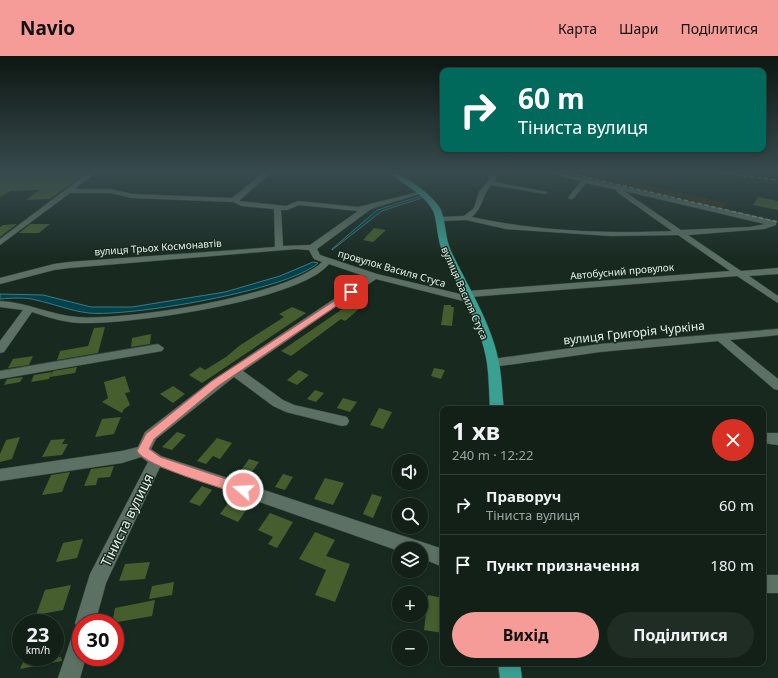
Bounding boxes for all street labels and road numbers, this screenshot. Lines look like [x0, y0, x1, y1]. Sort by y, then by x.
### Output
street label: вулиця Трьох Космонавтів [94, 236, 222, 258]
street label: вулиця Василя Стуса [438, 244, 492, 342]
street label: провулок Василя Стуса [336, 246, 448, 290]
street label: Автобусний провулок [569, 259, 675, 283]
street label: вулиця Григорія Чуркіна [562, 317, 706, 348]
street label: Тіниста вулиця [96, 470, 157, 569]

